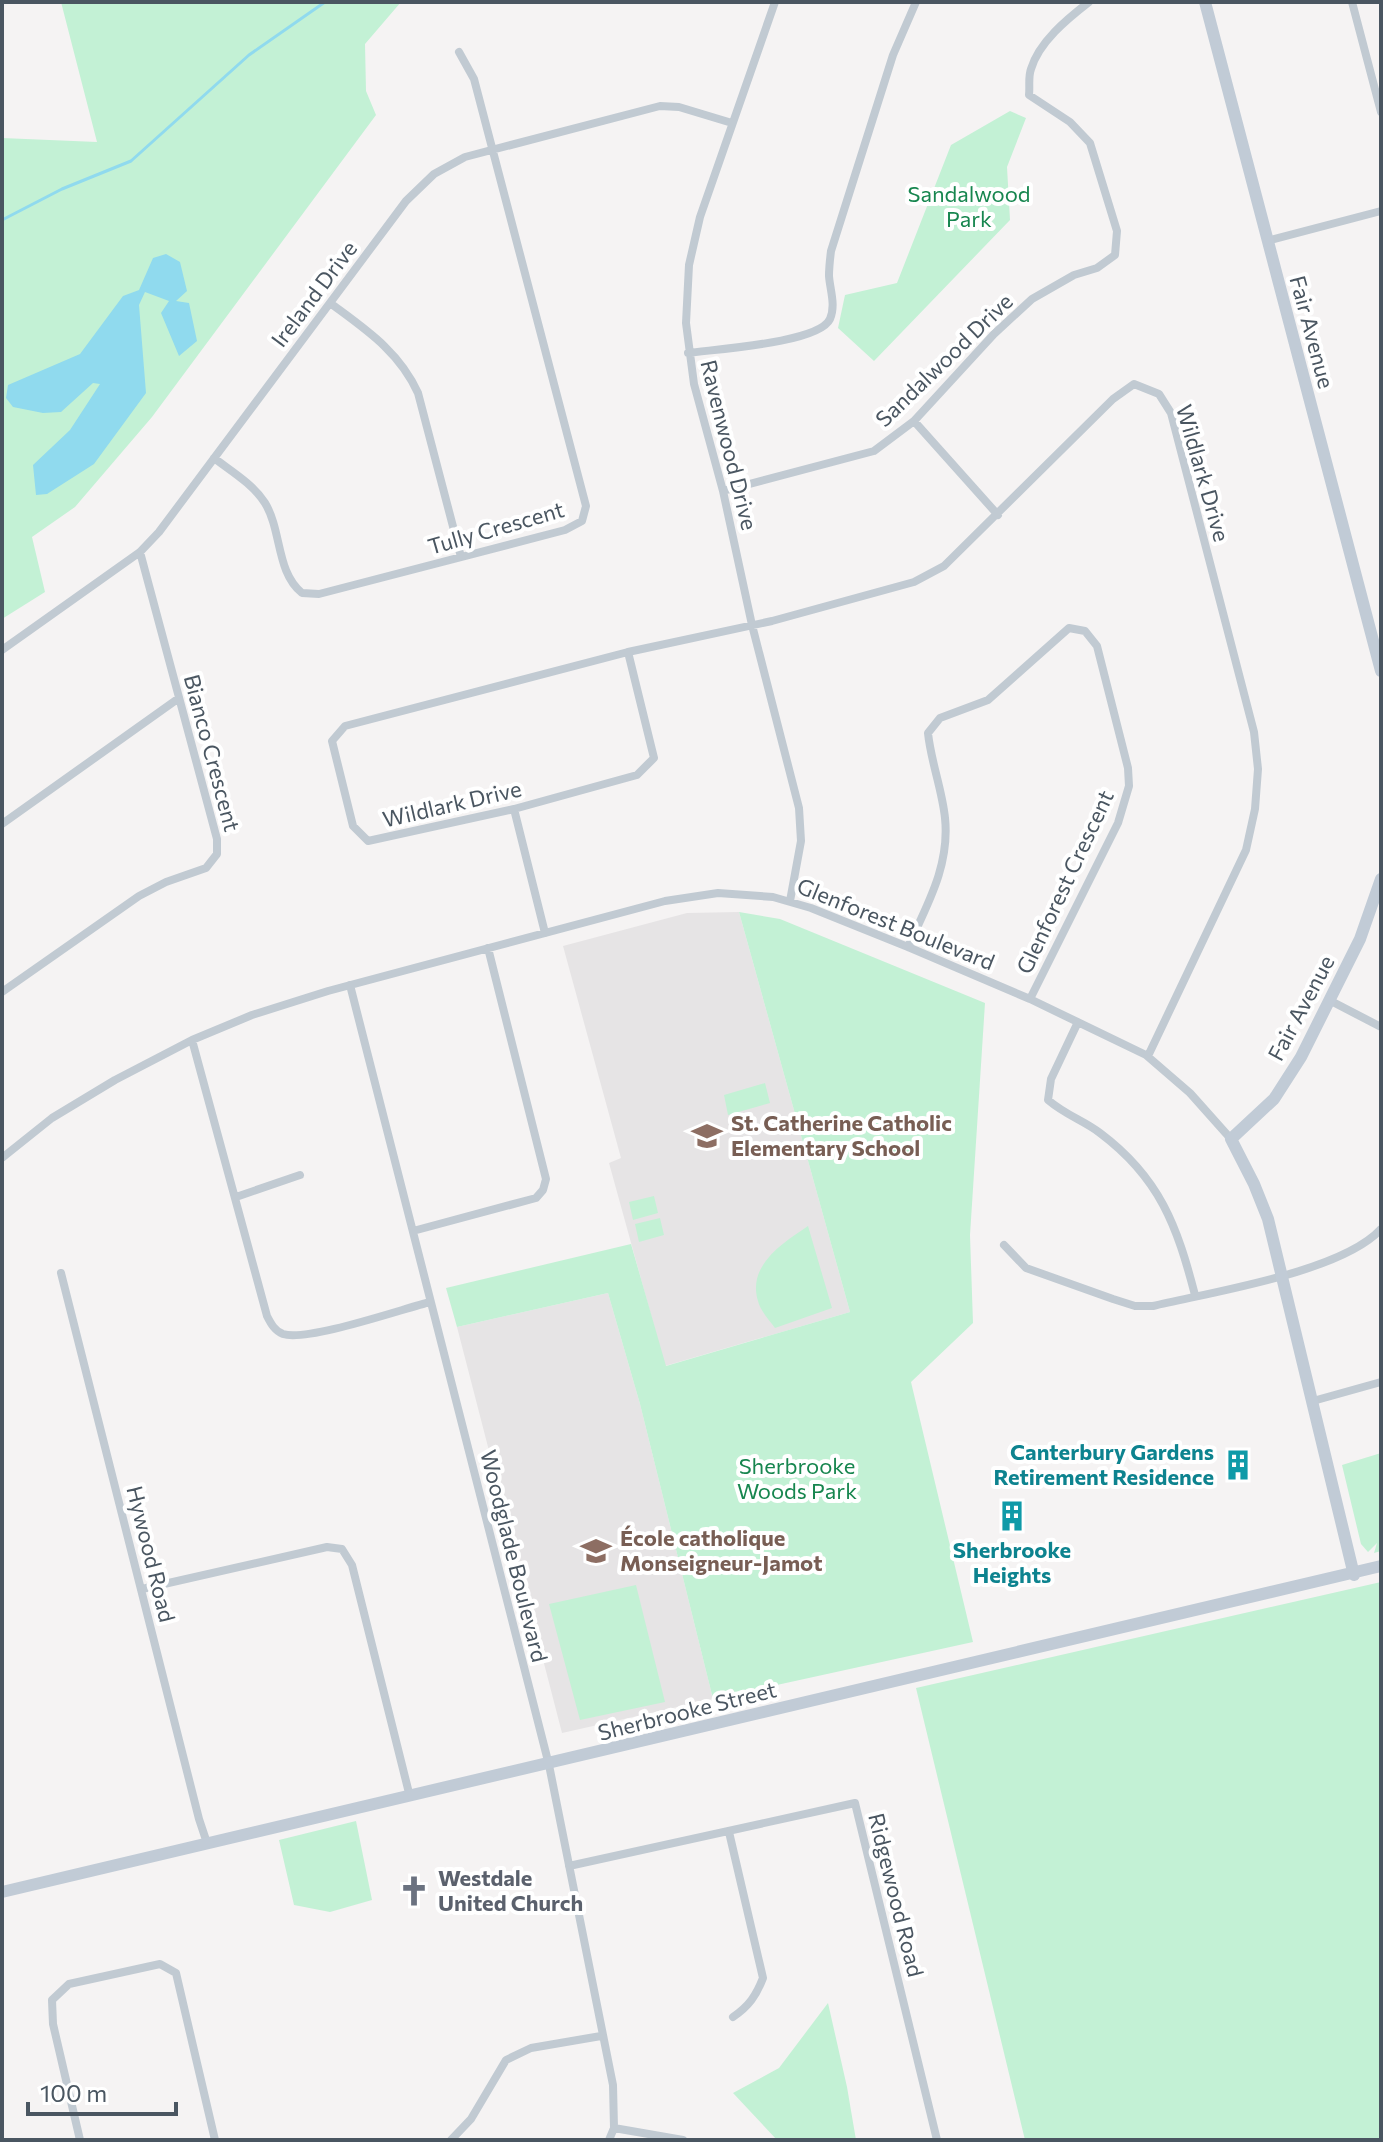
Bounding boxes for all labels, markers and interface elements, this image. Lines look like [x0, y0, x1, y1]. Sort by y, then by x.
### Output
park label: Sandalwood Park [907, 180, 1031, 232]
street label: Ireland Drive [265, 235, 362, 352]
street label: Fair Avenue [1284, 273, 1340, 391]
street label: Sandalwood Drive [869, 287, 1018, 432]
street label: Ravenwood Drive [695, 357, 764, 533]
street label: Wildlark Drive [1171, 401, 1236, 545]
street label: Tully Crescent [425, 495, 567, 560]
street label: Bianco Crescent [179, 671, 246, 834]
street label: Wildlark Drive [380, 774, 524, 833]
street label: Glenforest Crescent [1010, 786, 1119, 978]
street label: Glenforest Boulevard [793, 872, 999, 976]
street label: Fair Avenue [1261, 950, 1340, 1065]
place label: St. Catherine Catholic Elementary School [731, 1109, 952, 1161]
school or university icon: St. Catherine Catholic Elementary School [690, 1119, 724, 1153]
place label: Canterbury Gardens Retirement Residence [994, 1438, 1214, 1490]
street label: Woodglade Boulevard [475, 1447, 554, 1665]
building icon: Canterbury Gardens Retirement Residence [1221, 1448, 1255, 1482]
park label: Sherbrooke Woods Park [737, 1452, 857, 1504]
street label: Hywood Road [121, 1483, 181, 1625]
building icon: Sherbrooke Heights [995, 1499, 1029, 1533]
place label: École catholique Monseigneur-Jamot [620, 1524, 822, 1576]
school or university icon: École catholique Monseigneur-Jamot [579, 1534, 613, 1568]
place label: Sherbrooke Heights [953, 1536, 1071, 1588]
street label: Sherbrooke Street [595, 1675, 779, 1746]
street label: Ridgewood Road [863, 1810, 930, 1980]
place label: Westdale United Church [438, 1864, 583, 1916]
church icon: Westdale United Church [397, 1874, 431, 1908]
scale bar [28, 2066, 176, 2116]
text: 100 m [40, 2078, 107, 2107]

